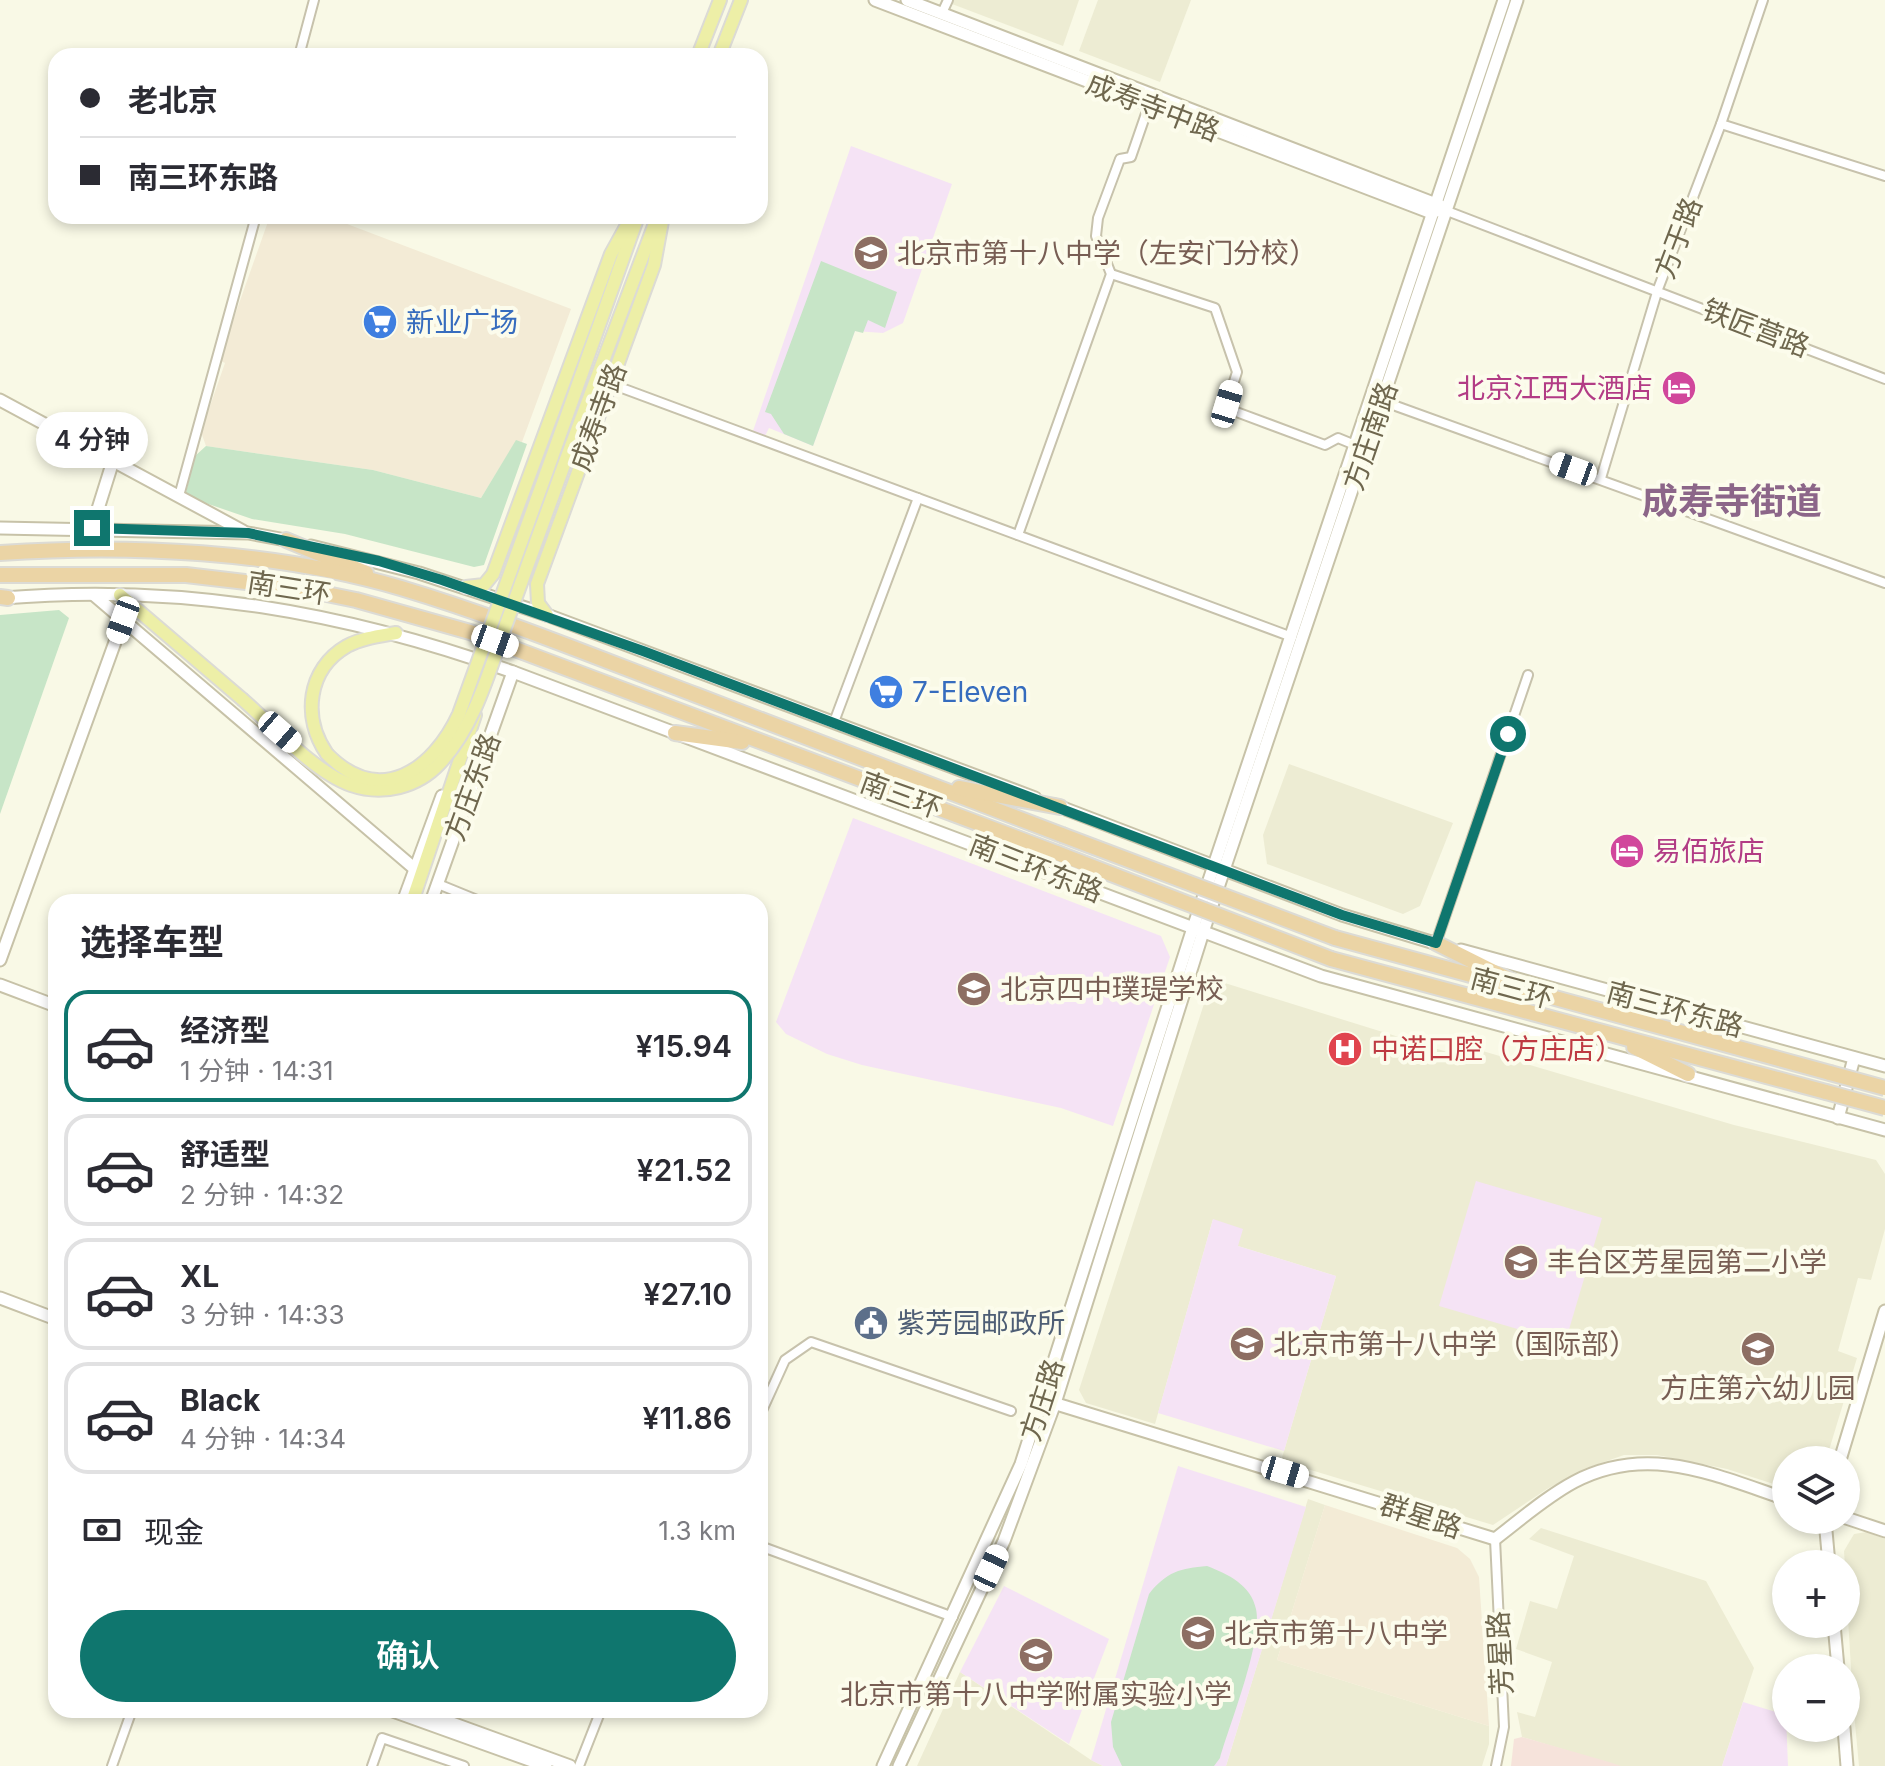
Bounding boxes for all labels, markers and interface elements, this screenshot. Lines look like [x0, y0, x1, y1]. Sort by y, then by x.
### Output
street label: 成寿寺中路 [1082, 66, 1224, 148]
text: 老北京 [128, 82, 218, 118]
text: 南三环东路 [128, 159, 278, 195]
street label: 方于路 [1647, 193, 1709, 283]
school or university icon: 北京市第十八中学（左安门分校） [852, 234, 890, 272]
place label: 北京市第十八中学（左安门分校） [897, 236, 1317, 270]
street label: 铁匠营路 [1698, 292, 1814, 364]
supermarket icon: 新业广场 [361, 303, 399, 341]
place label: 新业广场 [406, 305, 518, 339]
street label: 成寿寺路 [563, 359, 633, 475]
hotel icon: 北京江西大酒店 [1660, 369, 1698, 407]
place label: 北京江西大酒店 [1457, 371, 1653, 405]
car [1209, 378, 1245, 430]
street label: 方庄南路 [1336, 378, 1404, 494]
callout: 4 分钟 [36, 412, 148, 468]
text: 4 分钟 [54, 424, 130, 455]
car [1546, 450, 1600, 488]
district label: 成寿寺街道 [1642, 479, 1822, 523]
route end [74, 510, 110, 546]
street label: 南三环 [245, 565, 333, 611]
car [104, 593, 142, 647]
car [468, 622, 522, 660]
supermarket icon: 7-Eleven [867, 673, 905, 711]
place label: 7-Eleven [912, 675, 1028, 709]
car [254, 707, 306, 757]
route start [1490, 716, 1526, 752]
street label: 方庄东路 [437, 729, 507, 845]
street label: 南三环 [856, 765, 946, 825]
street label: 南三环东路 [965, 827, 1107, 909]
hotel icon: 易佰旅店 [1608, 832, 1646, 870]
place label: 易佰旅店 [1653, 834, 1765, 868]
text: 选择车型 [80, 920, 224, 964]
street label: 南三环 [1467, 961, 1557, 1015]
school or university icon: 北京四中璞瑅学校 [955, 970, 993, 1008]
place label: 北京四中璞瑅学校 [1000, 972, 1224, 1006]
street label: 南三环东路 [1603, 974, 1747, 1044]
icon: car [84, 1010, 156, 1082]
text: 经济型 [180, 1012, 270, 1048]
text: ¥15.94 [636, 1028, 732, 1064]
hospital icon: 中诺口腔（方庄店） [1326, 1030, 1364, 1068]
place label: 中诺口腔（方庄店） [1371, 1032, 1623, 1066]
text: 1 分钟 · 14:31 [180, 1055, 334, 1086]
icon: car [84, 1134, 156, 1206]
text: 舒适型 [180, 1136, 270, 1172]
text: ¥21.52 [637, 1152, 732, 1188]
text: 2 分钟 · 14:32 [180, 1179, 344, 1210]
school or university icon: 丰台区芳星园第二小学 [1502, 1243, 1540, 1281]
place label: 丰台区芳星园第二小学 [1547, 1245, 1827, 1279]
icon: car [84, 1258, 156, 1330]
text: XL [180, 1258, 219, 1294]
text: ¥27.10 [643, 1276, 732, 1312]
text: 3 分钟 · 14:33 [180, 1299, 344, 1330]
public building icon: 紫芳园邮政所 [852, 1304, 890, 1342]
place label: 紫芳园邮政所 [897, 1306, 1065, 1340]
school or university icon: 北京市第十八中学（国际部） [1228, 1325, 1266, 1363]
place label: 北京市第十八中学（国际部） [1273, 1327, 1637, 1361]
school or university icon: 方庄第六幼儿园 [1739, 1330, 1777, 1368]
street label: 方庄路 [1013, 1355, 1071, 1445]
place label: 方庄第六幼儿园 [1660, 1371, 1856, 1405]
icon: car [84, 1382, 156, 1454]
text: Black [180, 1382, 260, 1418]
text: ¥11.86 [643, 1400, 732, 1436]
text: 4 分钟 · 14:34 [180, 1423, 346, 1454]
map controls [1772, 1446, 1860, 1742]
button: layers [1772, 1446, 1860, 1534]
car [1259, 1454, 1311, 1490]
street label: 群星路 [1376, 1487, 1466, 1545]
icon: cash [80, 1508, 124, 1552]
text: 现金 [144, 1514, 204, 1550]
text: 1.3 km [658, 1515, 736, 1546]
car [970, 1541, 1012, 1595]
button: + [1772, 1550, 1860, 1638]
button: 确认 [80, 1610, 736, 1702]
street label: 芳星路 [1481, 1610, 1519, 1696]
school or university icon: 北京市第十八中学 [1179, 1614, 1217, 1652]
place label: 北京市第十八中学 [1224, 1616, 1448, 1650]
school or university icon: 北京市第十八中学附属实验小学 [1017, 1636, 1055, 1674]
button: − [1772, 1654, 1860, 1742]
place label: 北京市第十八中学附属实验小学 [840, 1677, 1232, 1711]

